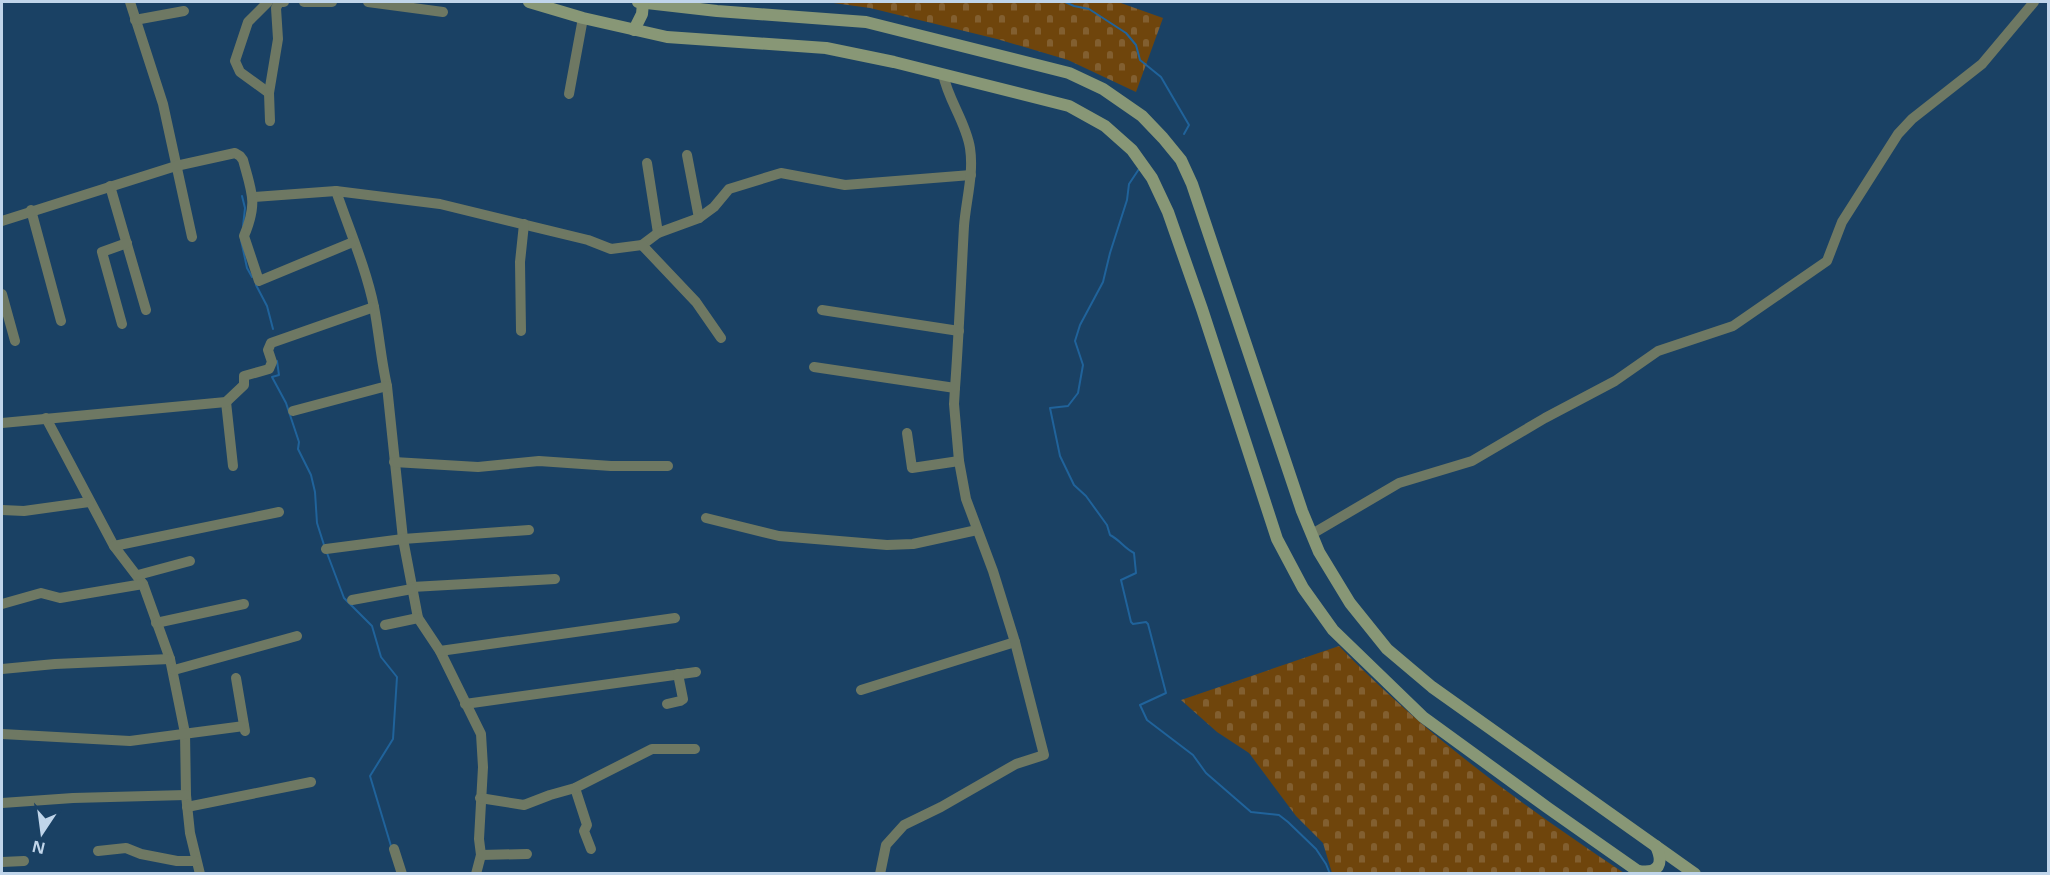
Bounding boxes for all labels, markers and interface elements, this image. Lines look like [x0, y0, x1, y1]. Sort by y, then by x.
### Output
north arrow [12, 803, 72, 863]
text: N [30, 835, 47, 860]

